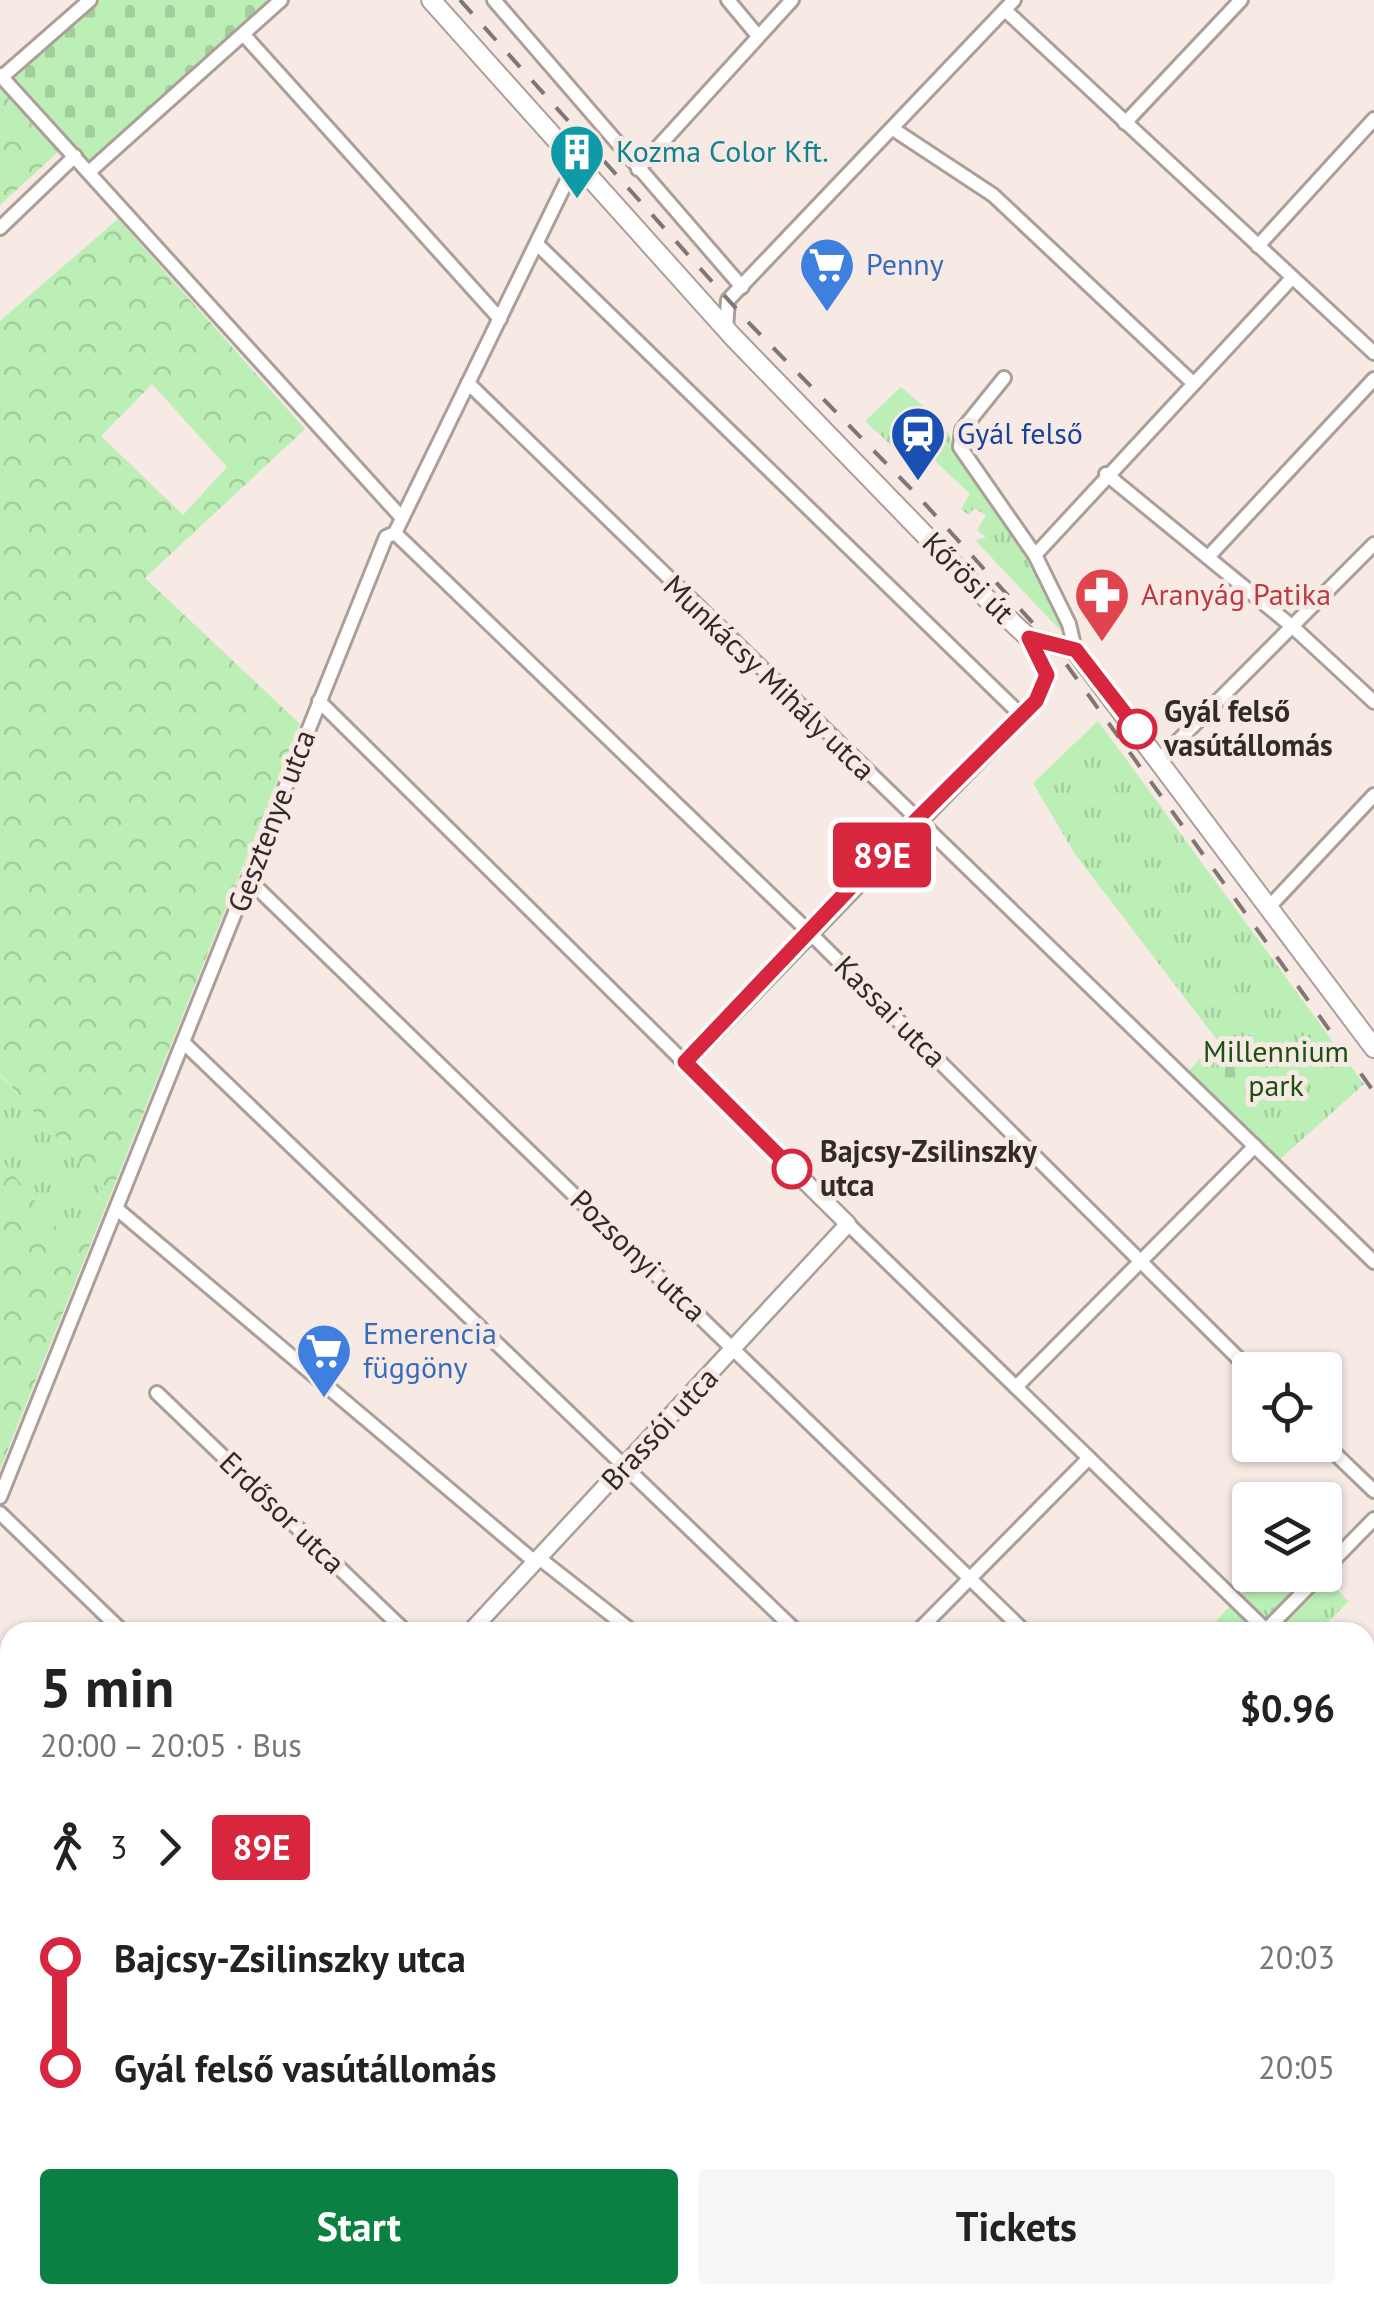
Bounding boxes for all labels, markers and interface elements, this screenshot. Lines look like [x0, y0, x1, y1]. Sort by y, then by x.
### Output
building icon: Kozma Color Kft. [547, 122, 607, 201]
place label: Kozma Color Kft. [616, 131, 829, 170]
supermarket icon: Penny [797, 235, 857, 314]
place label: Penny [866, 244, 944, 283]
station icon: Gyál felső [888, 404, 948, 483]
place label: Gyál felső [957, 413, 1083, 452]
street label: Kőrösi út [915, 523, 1023, 631]
pharmacy icon: Aranyág Patika [1072, 565, 1132, 644]
street label: Munkácsy Mihály utca [656, 566, 884, 788]
place label: Aranyág Patika [1141, 574, 1331, 613]
place label: Gyál felső vasútállomás [1163, 691, 1333, 764]
marker: Gyál felső vasútállomás [1118, 710, 1156, 748]
street label: Gesztenye utca [218, 724, 323, 917]
line badge: 89E [824, 822, 940, 888]
text: 89E [853, 832, 911, 878]
street label: Kassai utca [827, 947, 955, 1075]
park label: Millennium park [1203, 1031, 1349, 1104]
place label: Bajcsy-Zsilinszky utca [820, 1131, 1037, 1204]
marker: Bajcsy-Zsilinszky utca [773, 1150, 811, 1188]
street label: Pozsonyi utca [563, 1180, 715, 1329]
place label: Emerencia függöny [363, 1313, 497, 1386]
supermarket icon: Emerencia függöny [294, 1321, 354, 1400]
map controls [1232, 1352, 1342, 1592]
button: locate [1232, 1352, 1342, 1462]
street label: Brassói utca [592, 1358, 726, 1498]
street label: Erdősor utca [212, 1442, 354, 1581]
button: layers [1232, 1482, 1342, 1592]
text: 5 min [40, 1651, 174, 1722]
text: $0.96 [1239, 1683, 1335, 1732]
text: 20:00 – 20:05 · Bus [40, 1724, 302, 1766]
icon: walk [40, 1820, 95, 1875]
icon: forward [142, 1820, 197, 1875]
text: 89E [232, 1824, 290, 1870]
text: 3 [110, 1826, 127, 1868]
text: Bajcsy-Zsilinszky utca [114, 1933, 466, 1982]
text: 20:03 [1258, 1936, 1335, 1978]
text: Gyál felső vasútállomás [114, 2043, 497, 2092]
text: 20:05 [1258, 2046, 1335, 2088]
button: Start [40, 2169, 678, 2284]
button: Tickets [698, 2169, 1335, 2284]

